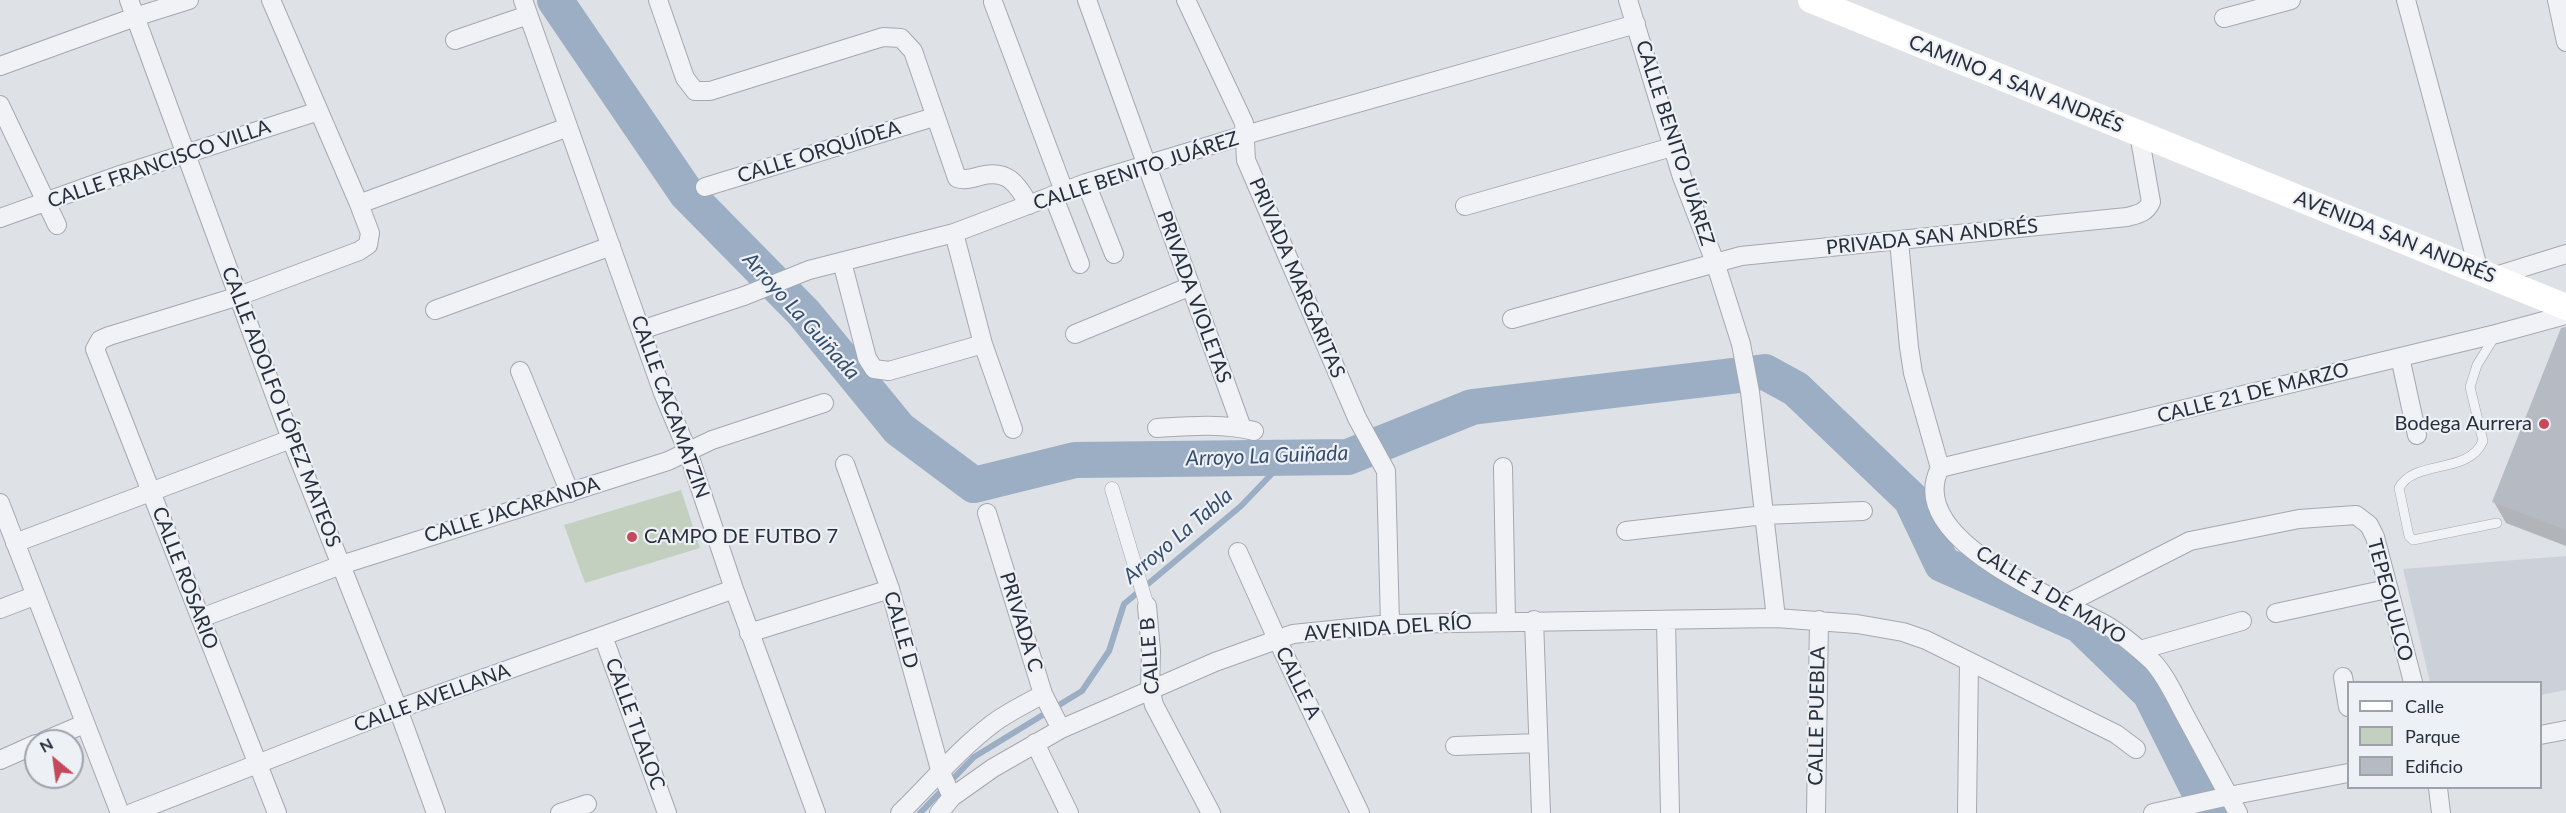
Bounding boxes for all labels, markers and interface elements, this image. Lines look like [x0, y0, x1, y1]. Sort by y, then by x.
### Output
street label: CAMINO A SAN ANDRÉS [1905, 30, 2127, 138]
street label: CALLE BENITO JUÁREZ [1630, 37, 1720, 249]
street label: CALLE FRANCISCO VILLA [44, 115, 274, 213]
street label: CALLE ORQUÍDEA [735, 116, 903, 188]
street label: CALLE BENITO JUÁREZ [1030, 126, 1242, 216]
street label: PRIVADA MARGARITAS [1244, 174, 1350, 382]
street label: AVENIDA SAN ANDRÉS [2291, 186, 2499, 288]
street label: PRIVADA VIOLETAS [1152, 208, 1236, 386]
street label: PRIVADA SAN ANDRÉS [1825, 214, 2039, 260]
water label: Arroyo La Guiñada [737, 247, 865, 385]
street label: CALLE ADOLFO LÓPEZ MATEOS [216, 263, 346, 551]
street label: CALLE CACAMATZIN [626, 312, 714, 502]
street label: CALLE 21 DE MARZO [2155, 358, 2351, 428]
place label: Bodega Aurrera [2394, 412, 2532, 436]
marker: Bodega Aurrera [2537, 417, 2551, 431]
water label: Arroyo La Guiñada [1185, 441, 1349, 471]
street label: CALLE JACARANDA [421, 472, 603, 548]
water label: Arroyo La Tabla [1118, 483, 1238, 589]
street label: CALLE ROSARIO [147, 503, 223, 653]
place label: CAMPO DE FUTBO 7 [644, 525, 838, 549]
marker: CAMPO DE FUTBO 7 [625, 530, 639, 544]
street label: TEPEOLULCO [2362, 536, 2418, 664]
street label: CALLE 1 DE MAYO [1971, 541, 2131, 649]
street label: PRIVADA C [994, 569, 1048, 675]
street label: CALLE D [879, 589, 923, 671]
street label: AVENIDA DEL RÍO [1303, 610, 1473, 646]
street label: CALLE B [1135, 617, 1165, 695]
street label: CALLE A [1270, 643, 1326, 723]
street label: CALLE PUEBLA [1804, 646, 1830, 786]
street label: CALLE TLALOC [600, 655, 670, 793]
street label: CALLE AVELLANA [351, 659, 513, 737]
legend [2347, 681, 2542, 789]
text: Calle [2405, 695, 2444, 717]
text: Parque [2405, 725, 2460, 747]
north arrow [24, 729, 84, 789]
text: N [36, 733, 56, 756]
text: Edificio [2405, 755, 2463, 777]

